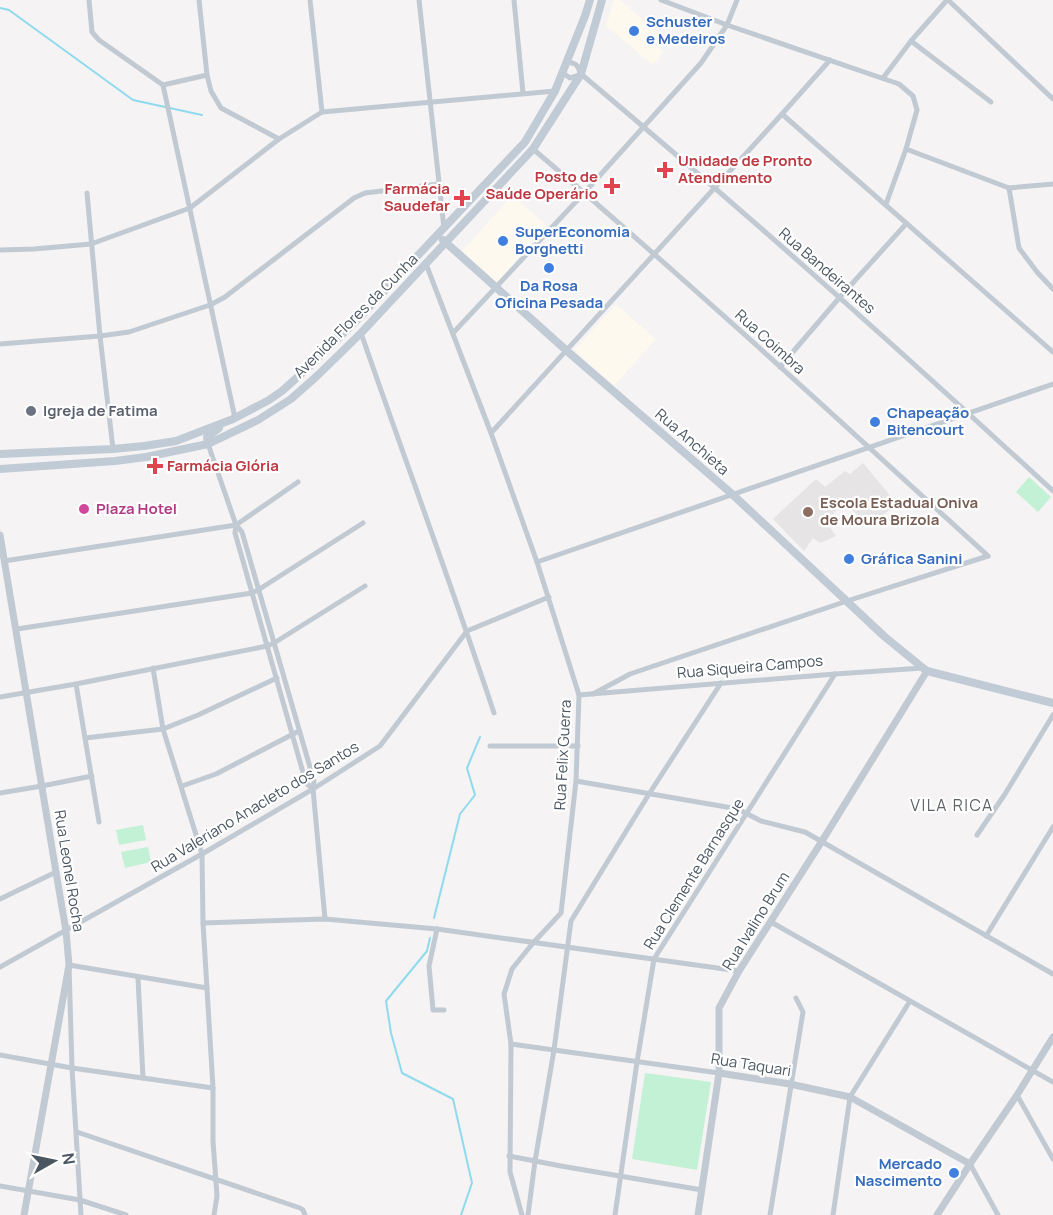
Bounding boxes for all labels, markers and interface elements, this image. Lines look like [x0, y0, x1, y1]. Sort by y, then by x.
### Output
place label: Schuster e Medeiros [646, 11, 725, 49]
marker: Schuster e Medeiros [627, 24, 641, 38]
place label: Unidade de Pronto Atendimento [678, 150, 812, 188]
marker: Unidade de Pronto Atendimento [656, 161, 674, 179]
place label: Posto de Saúde Operário [485, 166, 598, 204]
marker: Posto de Saúde Operário [603, 177, 621, 195]
place label: Farmácia Saudefar [384, 178, 450, 216]
marker: Farmácia Saudefar [455, 191, 469, 205]
place label: SuperEconomia Borghetti [515, 221, 630, 259]
street label: Rua Bandeirantes [774, 223, 880, 319]
marker: SuperEconomia Borghetti [496, 234, 510, 248]
street label: Avenida Flores da Cunha [289, 249, 423, 383]
marker: Da Rosa Oficina Pesada [542, 261, 556, 275]
place label: Da Rosa Oficina Pesada [495, 275, 603, 313]
street label: Rua Coimbra [731, 304, 810, 379]
place label: Igreja de Fatima [43, 400, 158, 421]
place label: Chapeação Bitencourt [887, 402, 969, 440]
marker: Igreja de Fatima [24, 404, 38, 418]
street label: Rua Anchieta [651, 404, 734, 480]
marker: Chapeação Bitencourt [868, 415, 882, 429]
place label: Farmácia Glória [167, 455, 279, 476]
marker: Farmácia Glória [148, 459, 162, 473]
place label: Escola Estadual Oniva de Moura Brizola [820, 492, 978, 530]
place label: Plaza Hotel [96, 498, 177, 519]
marker: Plaza Hotel [77, 502, 91, 516]
marker: Escola Estadual Oniva de Moura Brizola [801, 505, 815, 519]
place label: Gráfica Sanini [861, 548, 962, 569]
marker: Gráfica Sanini [842, 552, 856, 566]
street label: Rua Siqueira Campos [676, 650, 824, 683]
street label: Rua Felix Guerra [549, 699, 576, 811]
street label: Rua Valeriano Anacleto dos Santos [147, 736, 363, 877]
street label: Rua Clemente Barnasque [638, 794, 749, 953]
district label: VILA RICA [910, 794, 994, 816]
street label: Rua Leonel Rocha [50, 809, 89, 933]
street label: Rua Ivalino Brum [717, 867, 794, 974]
street label: Rua Taquari [709, 1048, 793, 1081]
north arrow [24, 1131, 84, 1191]
text: N [57, 1151, 81, 1166]
place label: Mercado Nascimento [855, 1153, 942, 1191]
marker: Mercado Nascimento [947, 1166, 961, 1180]

